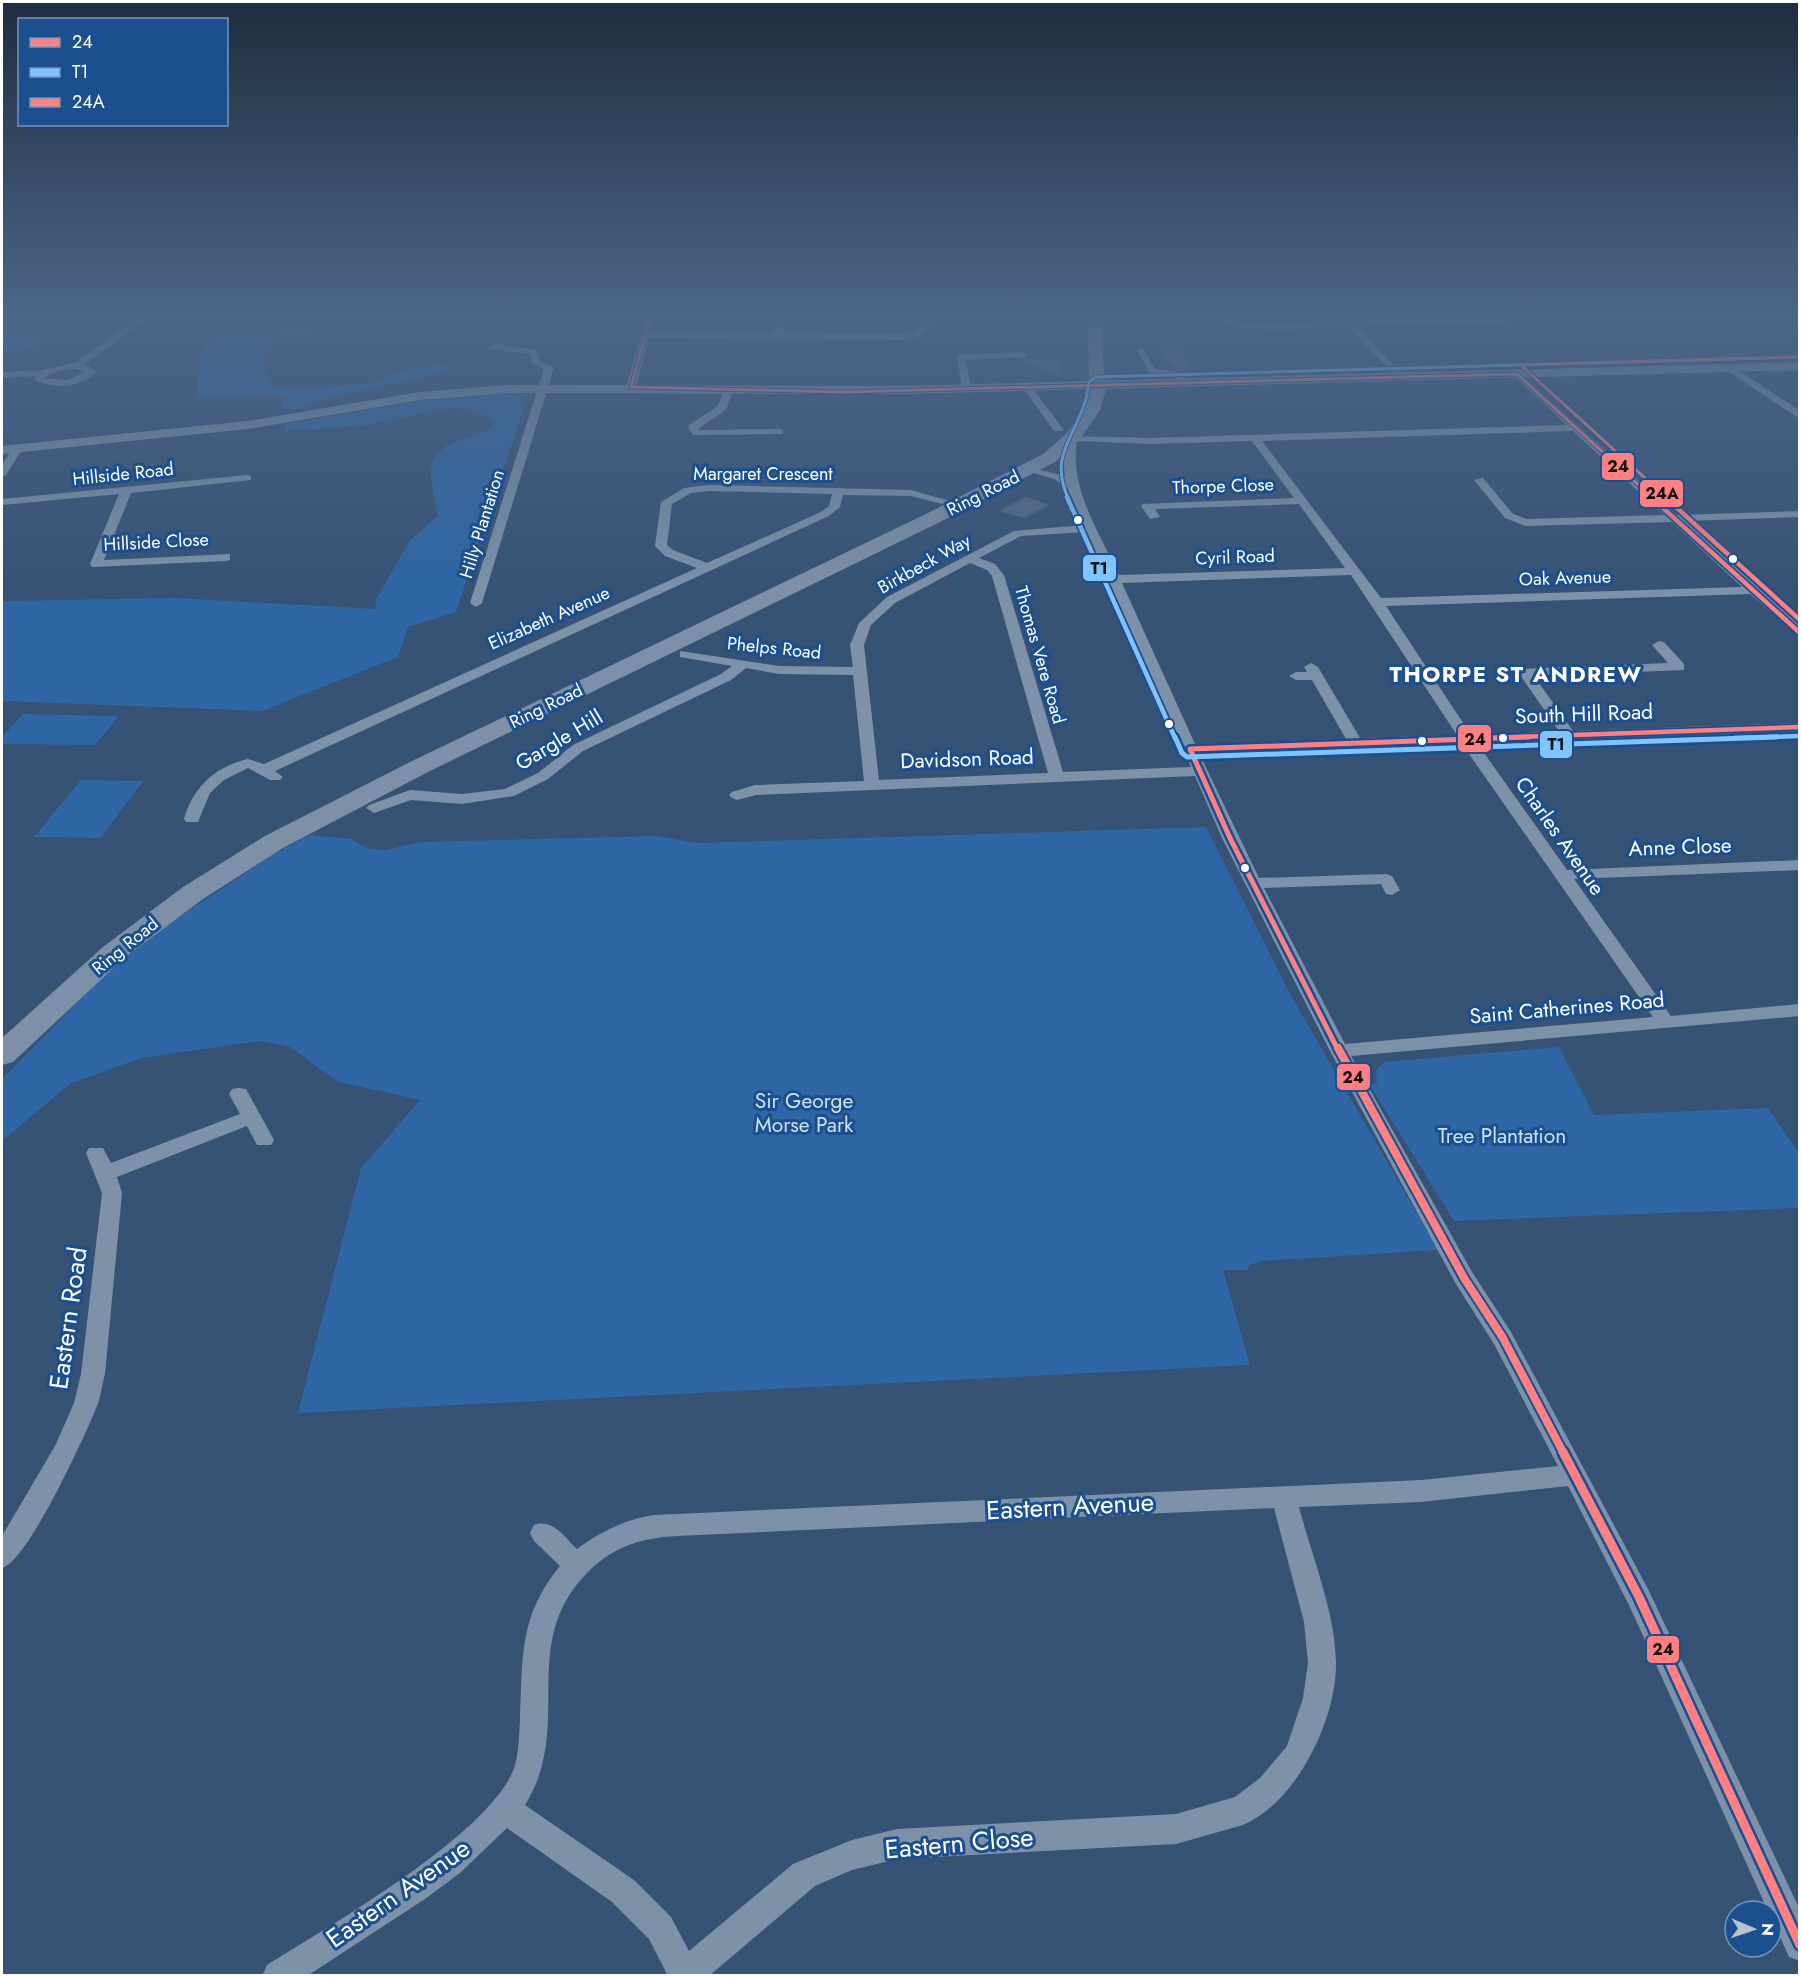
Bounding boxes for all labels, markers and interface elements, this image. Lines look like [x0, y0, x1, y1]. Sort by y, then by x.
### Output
legend [18, 18, 228, 126]
text: 24 [72, 29, 93, 55]
text: T1 [72, 59, 88, 85]
text: 24A [72, 89, 105, 115]
line badge: 24 [1601, 452, 1635, 481]
text: 24 [1607, 455, 1629, 478]
street label: Hillside Road [71, 456, 175, 492]
street label: Margaret Crescent [693, 461, 833, 487]
street label: Ring Road [942, 464, 1024, 522]
street label: Hilly Plantation [453, 466, 511, 582]
street label: Thorpe Close [1172, 471, 1274, 501]
line badge: 24A [1639, 479, 1684, 508]
text: 24A [1645, 482, 1679, 505]
unlabelled marker [1072, 514, 1084, 526]
street label: Hillside Close [103, 526, 209, 558]
street label: Birkbeck Way [873, 528, 975, 600]
street label: Cyril Road [1195, 543, 1275, 571]
unlabelled marker [1727, 553, 1739, 565]
line badge: T1 [1082, 554, 1117, 582]
text: T1 [1090, 557, 1108, 580]
street label: Oak Avenue [1518, 563, 1612, 593]
street label: Elizabeth Avenue [484, 580, 614, 656]
street label: Thomas Vere Road [1008, 583, 1072, 727]
street label: Phelps Road [726, 630, 822, 666]
district label: THORPE ST ANDREW [1390, 658, 1642, 690]
street label: Ring Road [505, 677, 587, 735]
street label: South Hill Road [1514, 697, 1654, 731]
street label: Gargle Hill [510, 702, 608, 778]
unlabelled marker [1163, 718, 1175, 730]
line badge: 24 [1457, 724, 1492, 753]
text: 24 [1464, 728, 1486, 751]
line badge: T1 [1539, 730, 1573, 759]
unlabelled marker [1497, 732, 1509, 744]
text: T1 [1547, 733, 1565, 756]
unlabelled marker [1416, 735, 1428, 747]
street label: Davidson Road [900, 742, 1034, 776]
street label: Charles Avenue [1508, 771, 1612, 901]
street label: Anne Close [1628, 830, 1732, 864]
unlabelled marker [1239, 862, 1251, 874]
street label: Ring Road [86, 911, 164, 981]
street label: Saint Catherines Road [1468, 985, 1666, 1031]
line badge: 24 [1336, 1063, 1371, 1091]
text: 24 [1342, 1066, 1364, 1089]
park label: Sir George Morse Park [755, 1086, 854, 1140]
park label: Tree Plantation [1438, 1121, 1566, 1151]
street label: Eastern Road [39, 1244, 97, 1392]
street label: Eastern Avenue [985, 1483, 1155, 1529]
line badge: 24 [1646, 1635, 1680, 1664]
text: 24 [1652, 1638, 1674, 1661]
street label: Eastern Close [883, 1818, 1035, 1868]
street label: Eastern Avenue [318, 1829, 478, 1957]
north arrow [1723, 1899, 1783, 1959]
text: N [1756, 1923, 1779, 1936]

